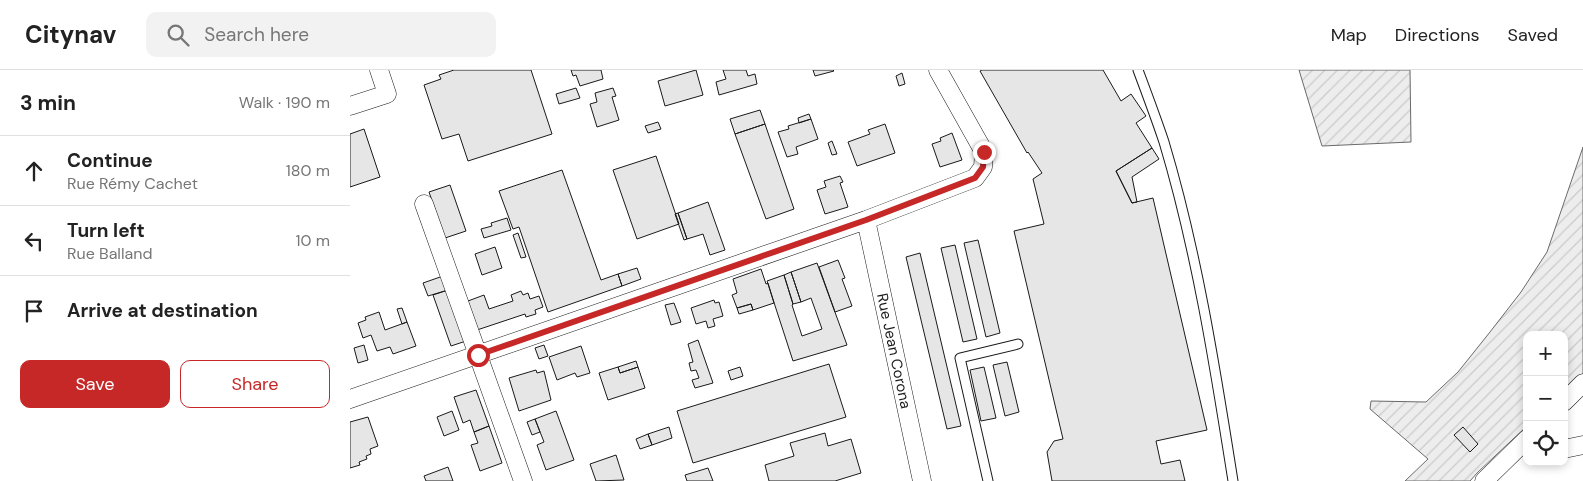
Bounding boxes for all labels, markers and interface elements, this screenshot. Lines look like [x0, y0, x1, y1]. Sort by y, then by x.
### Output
search box [146, 12, 496, 57]
text: Citynav [25, 19, 116, 50]
icon: search [164, 21, 192, 49]
text: Search here [204, 22, 309, 47]
text: Map [1331, 23, 1367, 47]
text: Directions [1395, 23, 1480, 47]
text: Saved [1508, 23, 1558, 47]
text: 3 min [20, 89, 76, 117]
text: Walk · 190 m [239, 92, 330, 113]
route end [973, 141, 996, 164]
text: Continue [67, 148, 153, 173]
icon: ahead [20, 157, 48, 185]
text: 180 m [286, 160, 330, 181]
text: Rue Rémy Cachet [67, 173, 198, 194]
text: Turn left [67, 218, 145, 243]
icon: left [20, 227, 48, 255]
text: 10 m [296, 230, 330, 251]
text: Rue Balland [67, 243, 152, 264]
street label: Rue Jean Corona [872, 292, 916, 410]
icon: arrive [20, 297, 48, 325]
text: Arrive at destination [67, 298, 258, 323]
map controls [1523, 331, 1568, 466]
button: + [1523, 331, 1568, 376]
route start [467, 344, 490, 367]
button: Save [20, 360, 170, 408]
button: Share [180, 360, 330, 408]
button: − [1523, 376, 1568, 421]
button: locate [1523, 421, 1568, 466]

